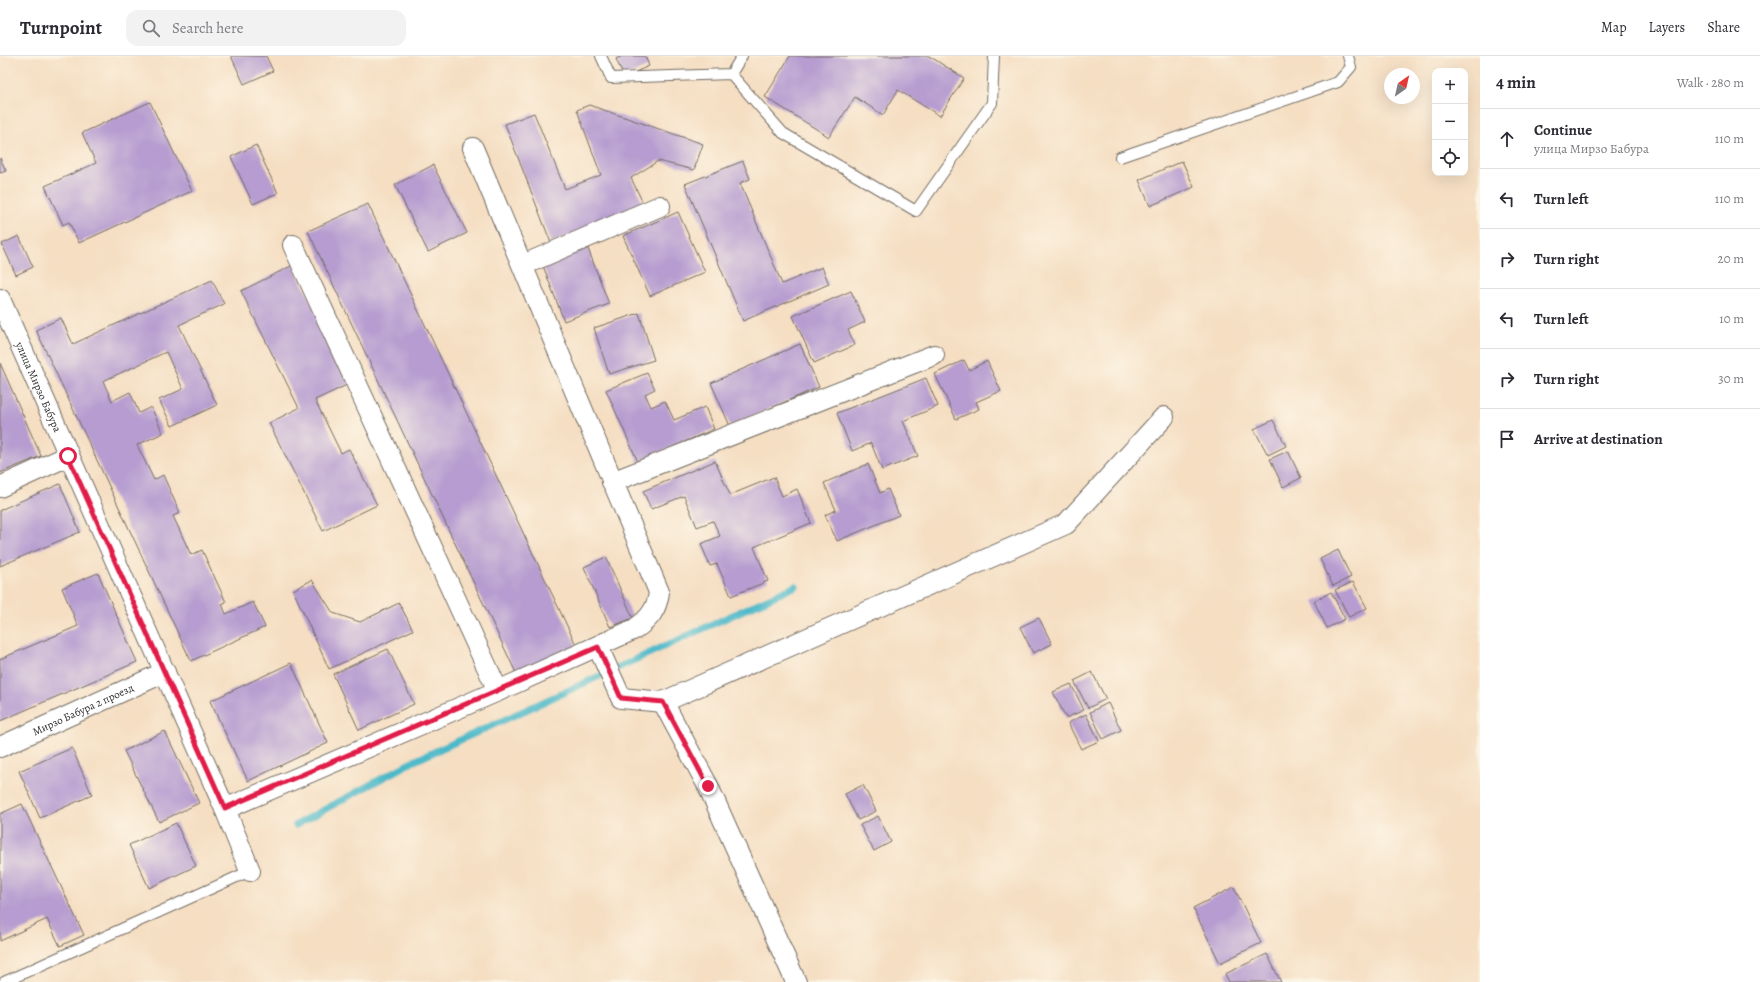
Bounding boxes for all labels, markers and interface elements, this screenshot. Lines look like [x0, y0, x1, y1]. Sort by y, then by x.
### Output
search box [126, 10, 406, 46]
text: Turnpoint [20, 15, 102, 41]
icon: search [140, 17, 162, 39]
text: Search here [172, 18, 243, 38]
text: Map [1601, 18, 1627, 37]
text: Layers [1649, 18, 1685, 37]
text: Share [1707, 18, 1740, 37]
north arrow [1384, 68, 1420, 104]
map controls [1432, 68, 1468, 176]
button: + [1432, 68, 1468, 104]
text: 4 min [1496, 71, 1536, 94]
text: Walk · 280 m [1677, 74, 1744, 91]
button: − [1432, 104, 1468, 140]
text: Continue [1534, 120, 1592, 140]
icon: ahead [1496, 128, 1518, 150]
text: 110 m [1715, 130, 1744, 147]
button: locate [1432, 140, 1468, 176]
text: улица Мирзо Бабура [1534, 140, 1649, 157]
icon: left [1496, 188, 1518, 210]
text: Turn left [1534, 189, 1589, 209]
text: 110 m [1715, 190, 1744, 207]
icon: right [1496, 248, 1518, 270]
text: Turn right [1534, 249, 1599, 269]
text: 20 m [1718, 250, 1744, 267]
icon: left [1496, 308, 1518, 330]
text: Turn left [1534, 309, 1589, 329]
text: 10 m [1719, 310, 1744, 327]
street label: улица Мирзо Бабура [12, 338, 66, 435]
icon: right [1496, 368, 1518, 390]
text: Turn right [1534, 369, 1599, 389]
text: 30 m [1718, 370, 1744, 387]
icon: arrive [1496, 428, 1518, 450]
text: Arrive at destination [1534, 429, 1663, 449]
route start [59, 447, 77, 465]
street label: Мирзо Бабура 2 проезд [30, 680, 136, 739]
route end [699, 777, 717, 795]

